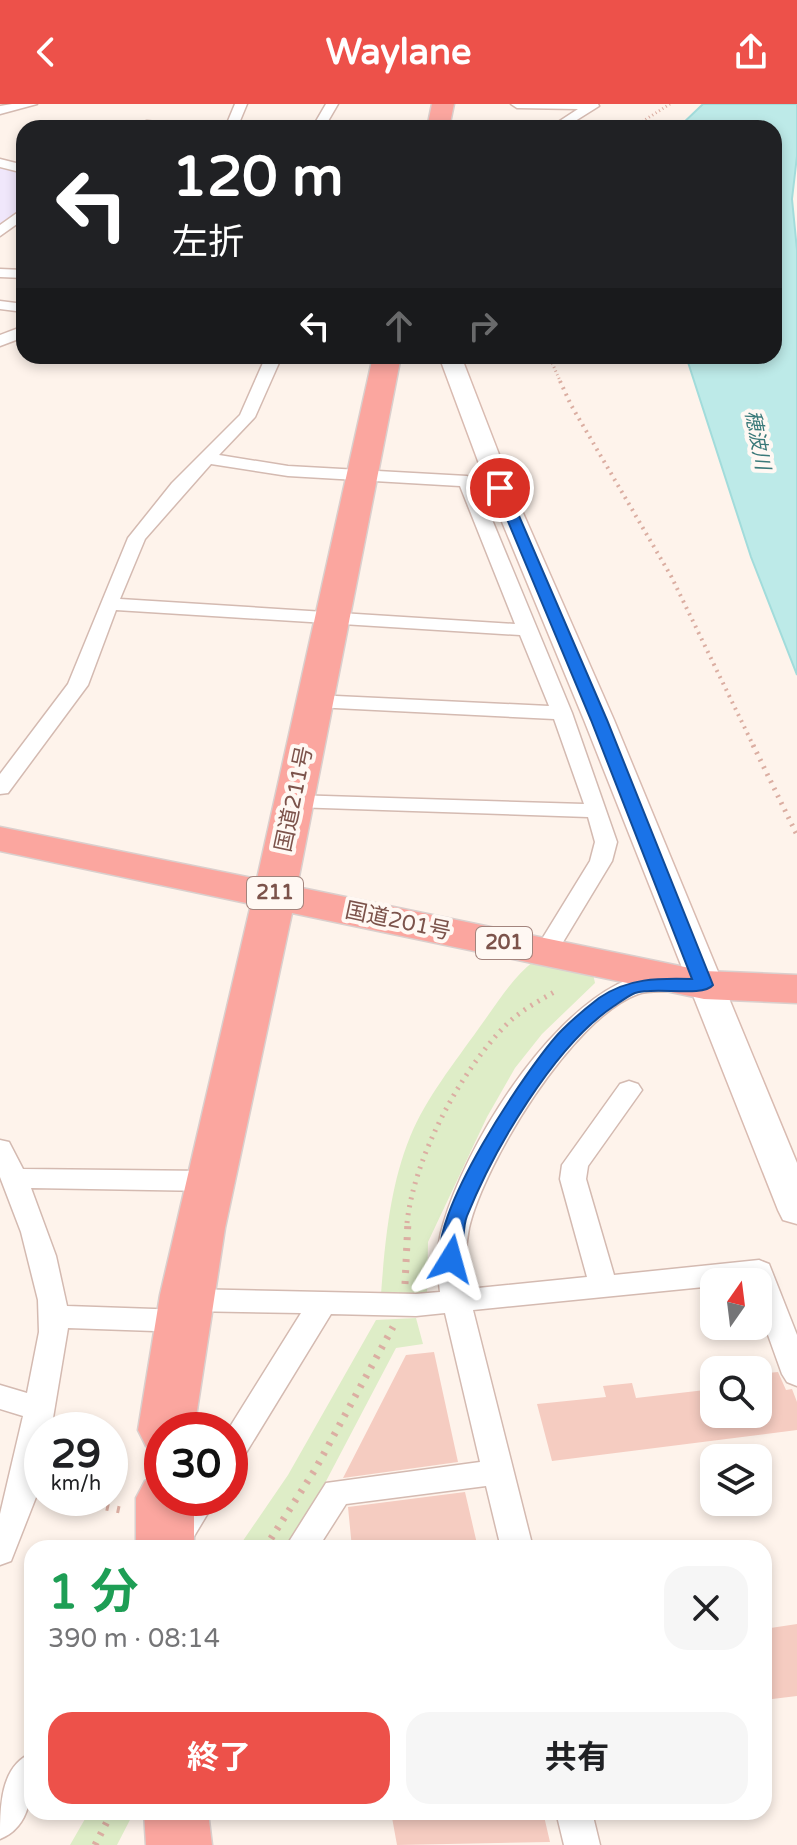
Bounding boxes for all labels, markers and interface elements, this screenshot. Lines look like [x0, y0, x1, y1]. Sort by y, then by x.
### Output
icon: back [24, 30, 68, 74]
icon: share [729, 30, 773, 74]
text: Waylane [326, 31, 471, 74]
text: 120 m [172, 144, 343, 211]
icon: left [40, 152, 144, 256]
text: 左折 [172, 221, 244, 264]
icon: left [293, 304, 337, 348]
icon: ahead [377, 304, 421, 348]
icon: right [461, 304, 505, 348]
water label: 穂波川 [739, 408, 775, 474]
pin [466, 454, 534, 522]
icon: arrive [478, 466, 522, 510]
street label: 国道211号 [270, 744, 318, 854]
road number: 211 [247, 877, 303, 909]
street label: 国道201号 [343, 897, 453, 945]
road number: 201 [476, 927, 532, 959]
position arrow [409, 1217, 493, 1301]
north arrow [700, 1268, 772, 1340]
map controls [700, 1268, 772, 1516]
button: search [700, 1356, 772, 1428]
speed limit sign: 30 [144, 1412, 248, 1516]
text: 29 [51, 1430, 101, 1478]
button: layers [700, 1444, 772, 1516]
text: km/h [51, 1472, 101, 1496]
text: 1 分 [48, 1564, 139, 1622]
button: close [664, 1566, 748, 1650]
text: 390 m · 08:14 [48, 1623, 220, 1654]
button: 終了 [48, 1712, 390, 1804]
button: 共有 [406, 1712, 748, 1804]

